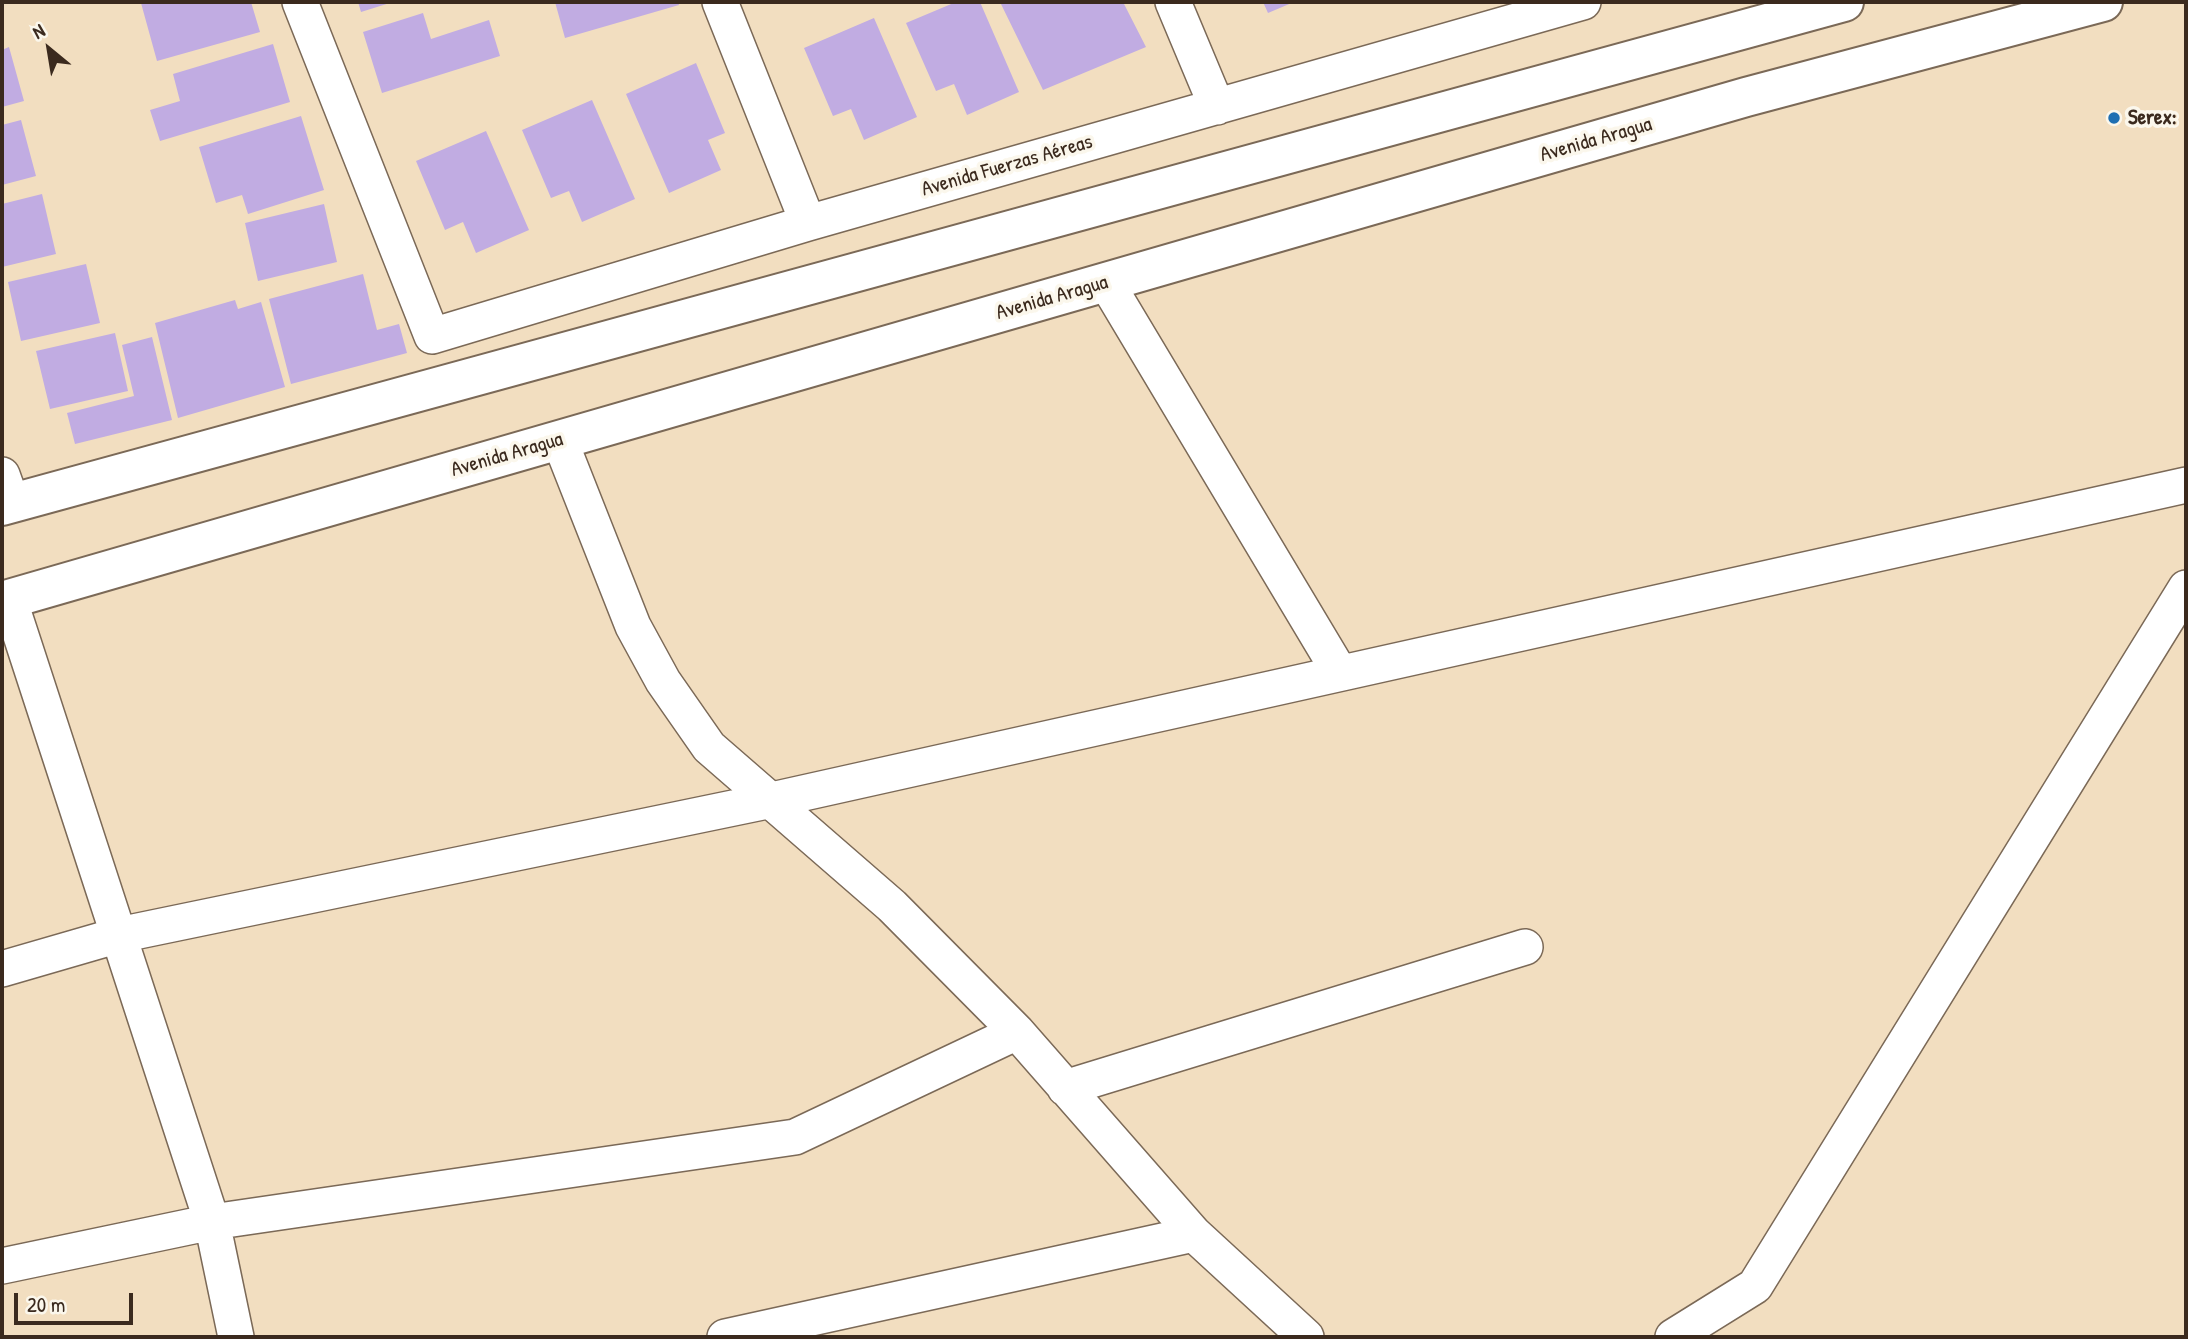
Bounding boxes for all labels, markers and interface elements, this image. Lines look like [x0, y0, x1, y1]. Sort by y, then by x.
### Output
north arrow [14, 14, 84, 84]
text: N [28, 17, 49, 45]
place label: Serex: [2128, 105, 2177, 131]
marker: Serex: [2106, 110, 2122, 126]
street label: Avenida Aragua [1537, 112, 1655, 168]
street label: Avenida Fuerzas Aéreas [919, 130, 1095, 202]
street label: Avenida Aragua [993, 270, 1111, 326]
street label: Avenida Aragua [448, 427, 566, 483]
scale bar [18, 1280, 136, 1324]
text: 20 m [27, 1290, 65, 1319]

